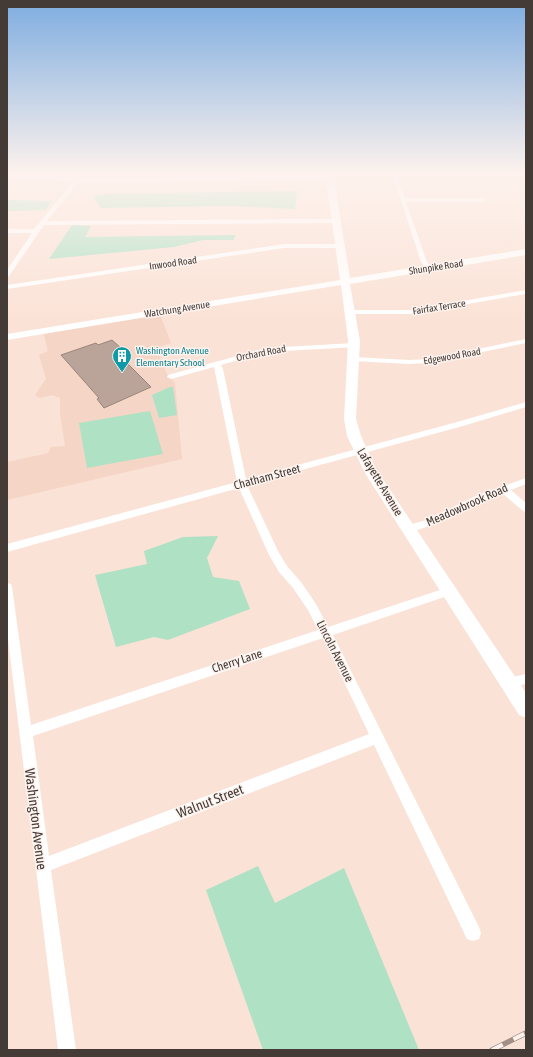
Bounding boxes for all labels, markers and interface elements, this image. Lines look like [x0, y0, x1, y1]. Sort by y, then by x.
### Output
street label: Inwood Road [149, 254, 198, 272]
street label: Shunpike Road [408, 257, 464, 277]
street label: Fairfax Terrace [412, 297, 467, 317]
street label: Watchung Avenue [144, 298, 211, 320]
street label: Orchard Road [235, 343, 287, 363]
building icon: Washington Avenue Elementary School [111, 345, 133, 373]
place label: Washington Avenue Elementary School [136, 345, 209, 368]
street label: Edgewood Road [422, 346, 482, 366]
street label: Lafayette Avenue [354, 446, 406, 518]
street label: Chatham Street [232, 461, 302, 493]
street label: Meadowbrook Road [424, 481, 510, 529]
street label: Lincoln Avenue [314, 618, 356, 684]
street label: Cherry Lane [210, 646, 264, 676]
street label: Washington Avenue [22, 767, 50, 871]
street label: Walnut Street [174, 781, 246, 821]

